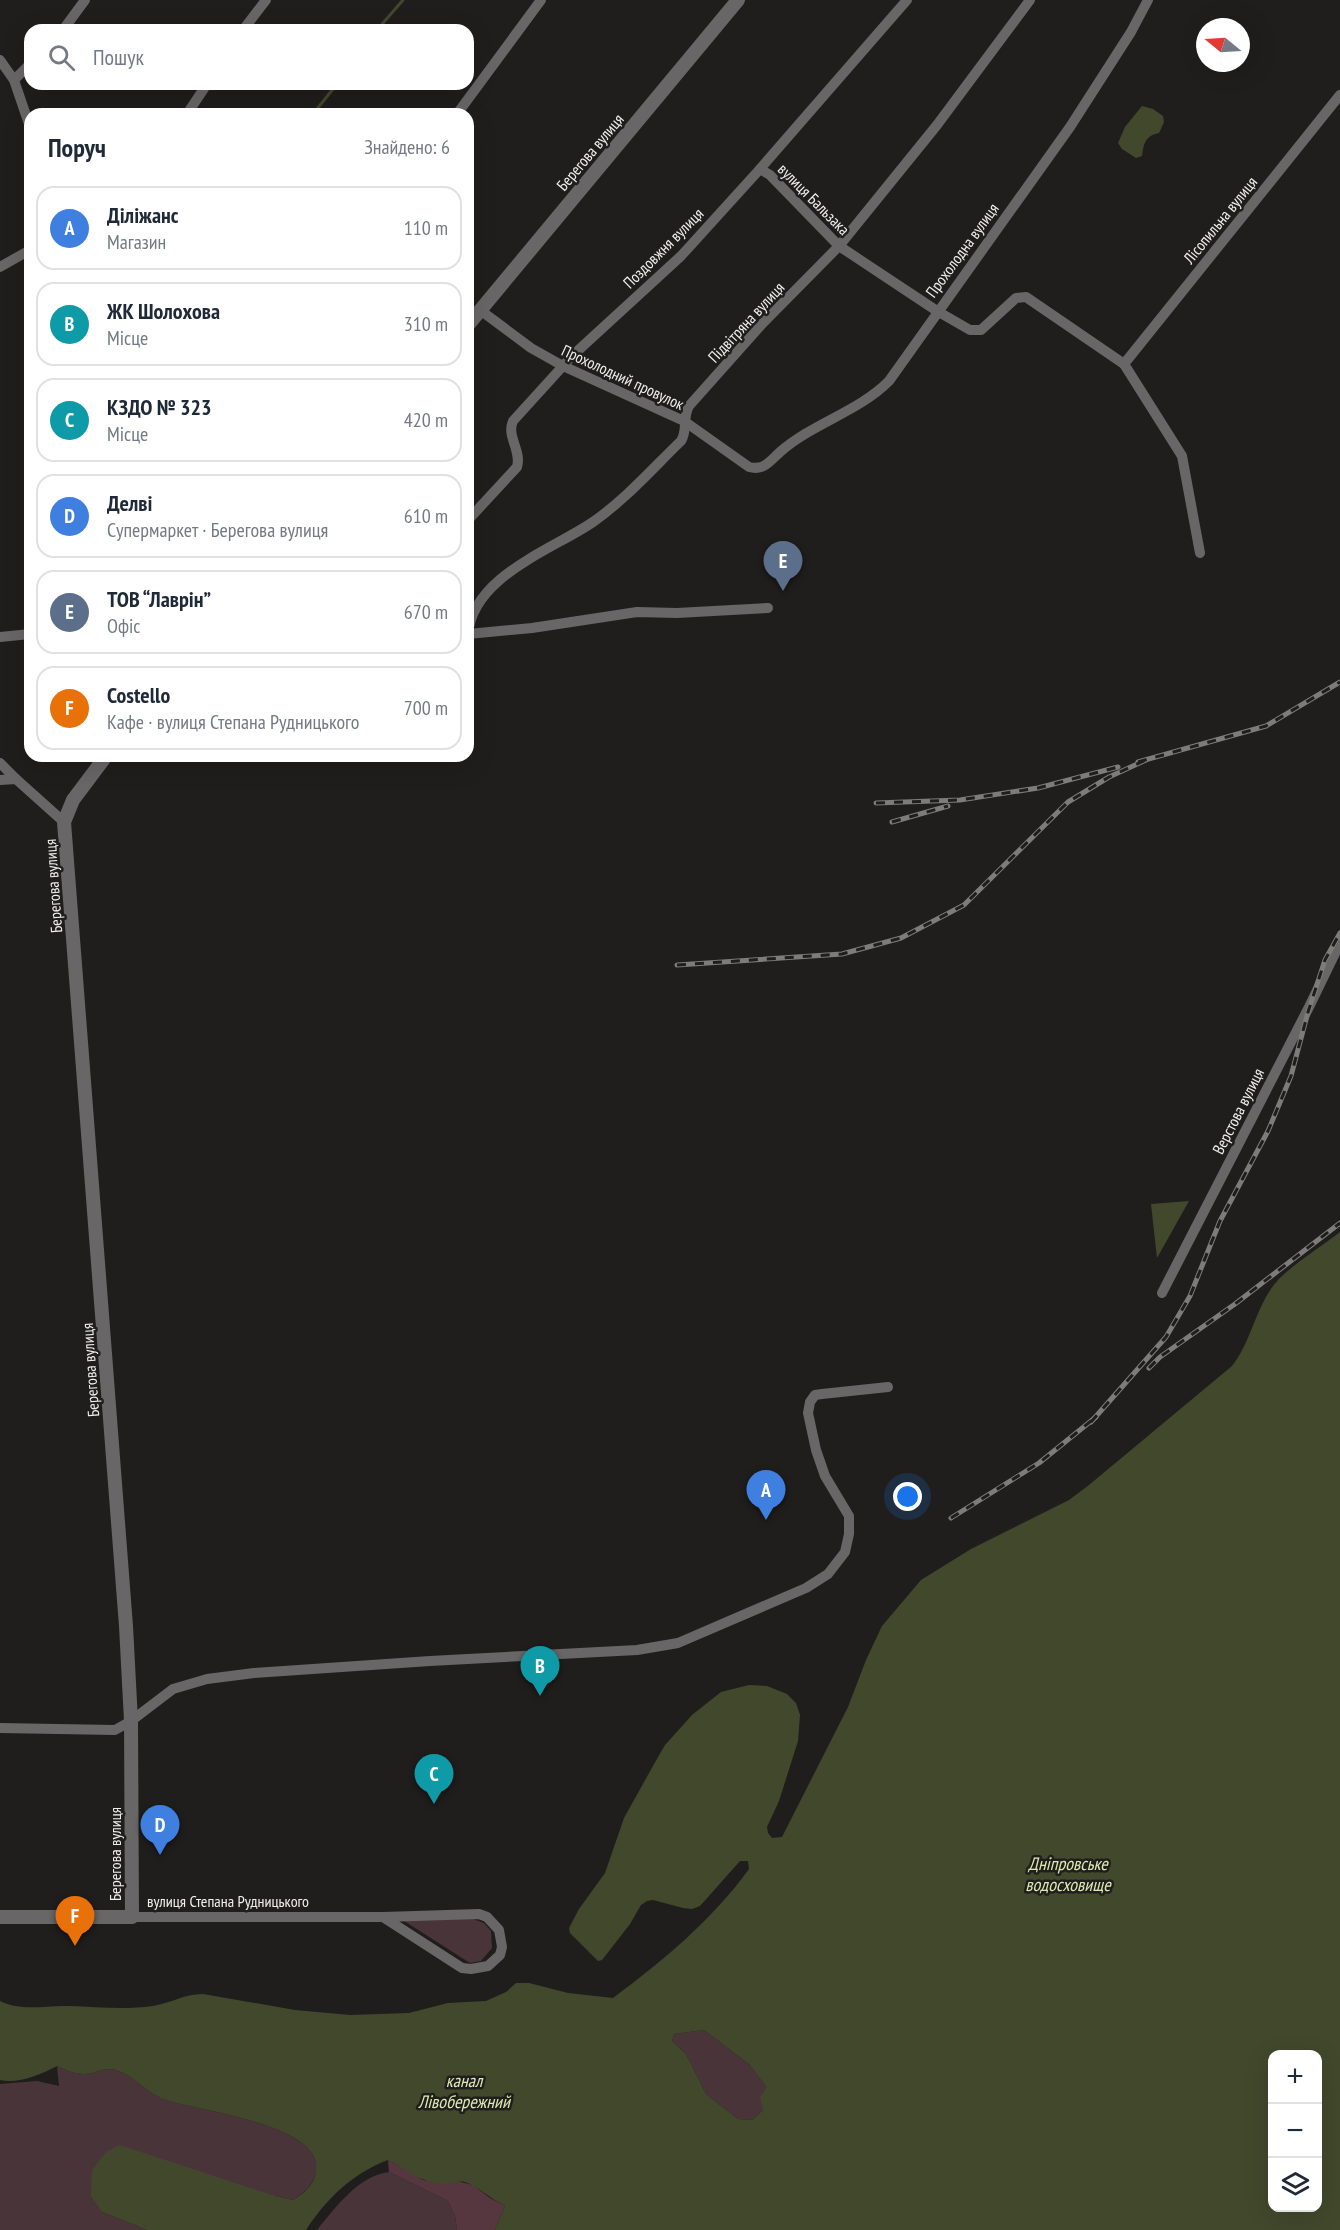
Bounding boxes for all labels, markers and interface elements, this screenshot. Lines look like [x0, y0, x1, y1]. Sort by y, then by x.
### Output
north arrow [1196, 18, 1250, 72]
search box [24, 24, 474, 90]
icon: search [45, 41, 78, 74]
text: Пошук [93, 43, 144, 71]
street label: Берегова вулиця [552, 110, 628, 194]
text: Поруч [48, 131, 106, 164]
text: Знайдено: 6 [364, 134, 450, 160]
street label: вулиця Бальзака [774, 159, 854, 239]
street label: Лісопильна вулиця [1178, 172, 1261, 268]
street label: Прохолодна вулиця [921, 199, 1003, 301]
text: Діліжанс [107, 201, 178, 229]
street label: Поздовжня вулиця [619, 204, 707, 292]
text: A [64, 215, 75, 241]
text: 110 m [404, 215, 448, 241]
text: Магазин [107, 229, 166, 255]
street label: Підвітряна вулиця [704, 278, 788, 366]
text: ЖК Шолохова [107, 297, 220, 325]
text: B [65, 311, 74, 337]
text: 310 m [404, 311, 448, 337]
text: Місце [107, 325, 148, 351]
street label: Прохолодний провулок [559, 340, 688, 414]
text: КЗДО № 323 [107, 393, 212, 421]
text: C [65, 407, 74, 433]
text: 420 m [404, 407, 448, 433]
text: Місце [107, 421, 148, 447]
text: Делві [107, 489, 152, 517]
text: D [64, 503, 75, 529]
text: 610 m [404, 503, 448, 529]
text: Супермаркет · Берегова вулиця [107, 517, 328, 543]
pin: E [764, 542, 802, 591]
text: ТОВ “Лаврін” [107, 585, 211, 613]
text: E [65, 599, 74, 625]
text: 670 m [404, 599, 448, 625]
text: Офіс [107, 613, 140, 639]
text: Costello [107, 681, 170, 709]
text: F [65, 695, 74, 721]
text: 700 m [404, 695, 448, 721]
text: Кафе · вулиця Степана Рудницького [107, 709, 359, 735]
street label: Берегова вулиця [40, 838, 66, 934]
street label: Верстова вулиця [1208, 1065, 1268, 1157]
street label: Берегова вулиця [77, 1322, 103, 1418]
pin: A [746, 1470, 786, 1520]
your location [893, 1482, 922, 1511]
pin: B [520, 1646, 560, 1696]
pin: C [414, 1754, 454, 1804]
pin: D [140, 1806, 180, 1855]
street label: Берегова вулиця [105, 1807, 125, 1901]
water label: Дніпровське водосховище [1025, 1852, 1112, 1896]
street label: вулиця Степана Рудницького [147, 1891, 309, 1911]
pin: F [56, 1896, 94, 1946]
map controls [1268, 2050, 1322, 2212]
button: + [1268, 2050, 1322, 2104]
water label: канал Лівобережний [417, 2069, 512, 2113]
button: − [1268, 2104, 1322, 2158]
button: layers [1268, 2158, 1322, 2212]

